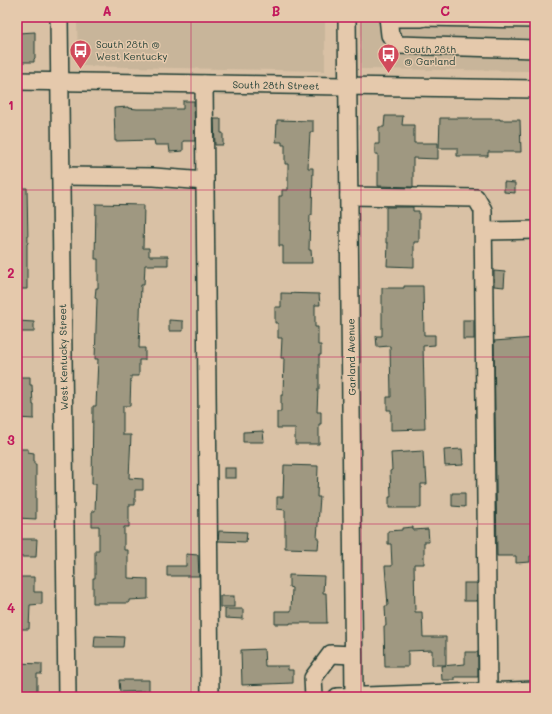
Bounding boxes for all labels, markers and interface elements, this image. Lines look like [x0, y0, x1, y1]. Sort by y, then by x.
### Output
text: A [102, 2, 112, 19]
text: B [272, 2, 281, 19]
text: C [440, 2, 450, 19]
bus stop icon: South 28th @ West Kentucky [68, 37, 94, 70]
place label: South 28th @ West Kentucky [96, 37, 168, 63]
bus stop icon: South 28th @ Garland [376, 42, 402, 75]
place label: South 28th @ Garland [404, 42, 456, 68]
street label: South 28th Street [232, 77, 320, 93]
text: 1 [8, 96, 14, 113]
text: 2 [7, 264, 15, 281]
street label: West Kentucky Street [55, 304, 71, 410]
street label: Garland Avenue [343, 318, 359, 396]
text: 3 [7, 431, 15, 448]
text: 4 [7, 599, 15, 616]

